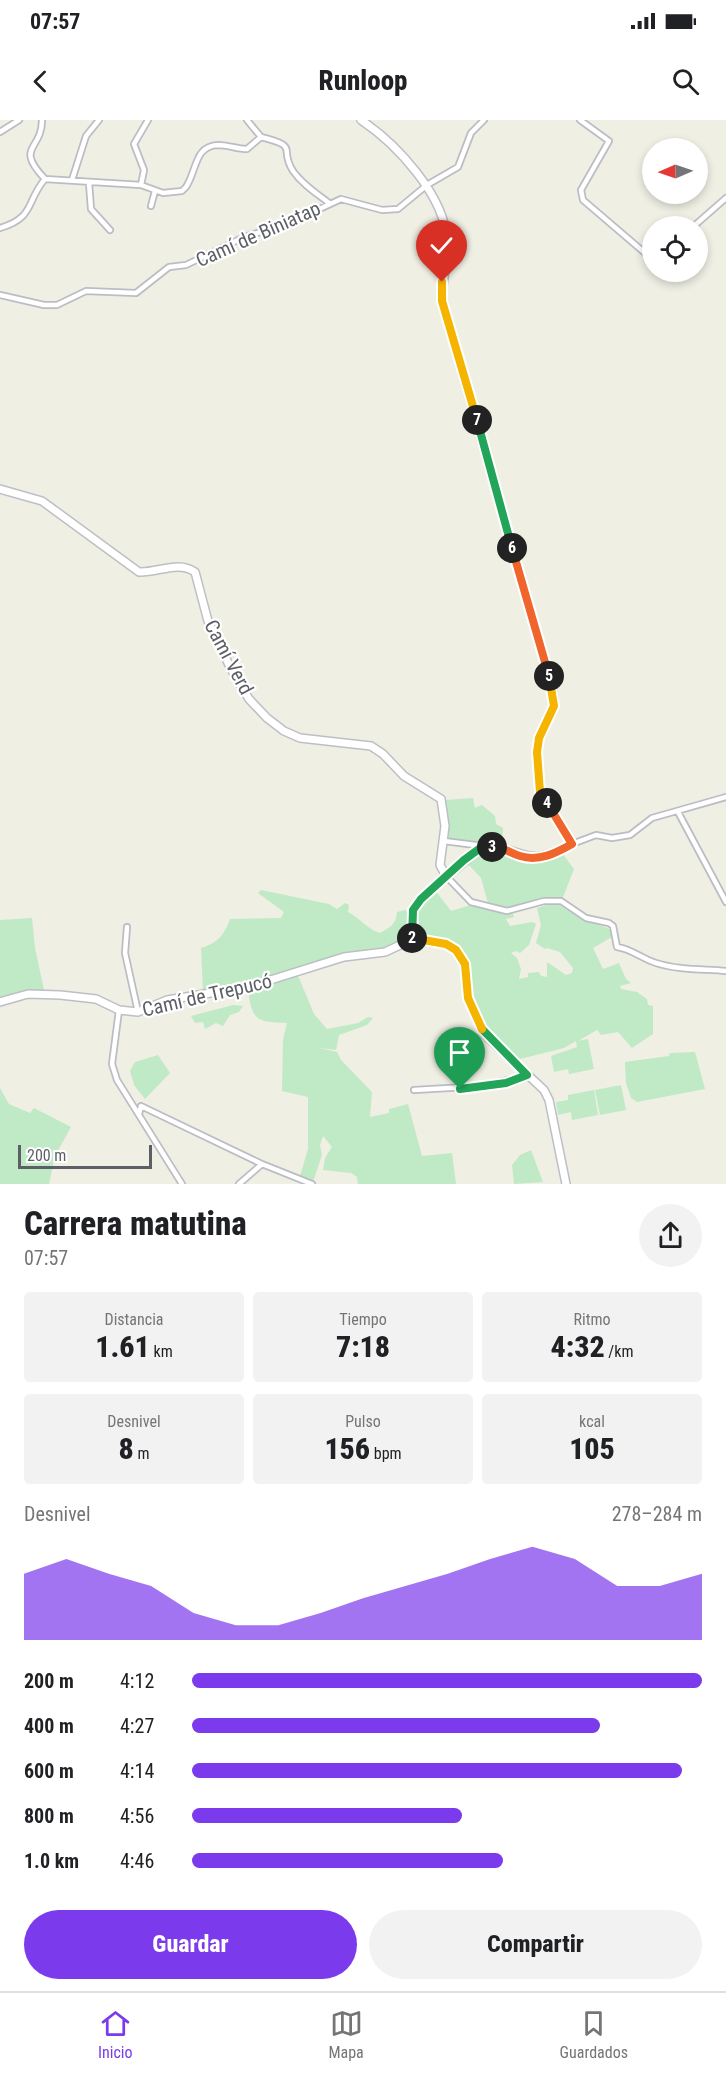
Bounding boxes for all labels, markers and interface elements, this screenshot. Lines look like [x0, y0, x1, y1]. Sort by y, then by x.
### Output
text: 07:57 [30, 9, 81, 34]
icon: back [24, 65, 57, 98]
text: Runloop [319, 65, 407, 97]
icon: search [669, 65, 702, 98]
north arrow [642, 138, 708, 204]
map controls [642, 138, 708, 282]
street label: Camí de Biniatap [192, 196, 324, 272]
button: locate [642, 216, 708, 282]
pin [416, 220, 467, 282]
icon: check [425, 229, 458, 262]
pin: 7 [462, 405, 492, 435]
text: 7 [473, 410, 481, 429]
pin: 6 [497, 533, 527, 563]
text: 6 [508, 538, 516, 557]
street label: Camí Verd [199, 615, 259, 699]
pin: 5 [534, 661, 564, 691]
text: 5 [545, 666, 553, 685]
pin: 4 [532, 788, 562, 818]
text: 4 [543, 793, 551, 812]
pin: 3 [477, 832, 507, 862]
text: 3 [488, 837, 496, 856]
pin: 2 [397, 923, 427, 953]
text: 2 [408, 928, 416, 947]
street label: Camí de Trepucó [140, 968, 274, 1022]
pin [434, 1027, 485, 1089]
icon: arrive [443, 1036, 476, 1069]
scale bar [18, 1142, 152, 1170]
text: 200 m [27, 1146, 66, 1165]
text: Carrera matutina [24, 1204, 247, 1243]
button: share [639, 1204, 702, 1267]
text: 07:57 [24, 1246, 68, 1270]
text: Distancia [105, 1310, 163, 1329]
text: Tiempo [339, 1310, 387, 1329]
text: Ritmo [574, 1310, 610, 1329]
text: 1.61 [95, 1329, 150, 1364]
text: 7:18 [336, 1329, 390, 1364]
text: 4:32 [550, 1329, 605, 1364]
text: km [150, 1342, 173, 1361]
text: /km [605, 1342, 634, 1361]
text: Desnivel [107, 1412, 161, 1431]
text: Pulso [345, 1412, 381, 1431]
text: kcal [579, 1412, 605, 1431]
text: 8 [119, 1431, 134, 1466]
text: 156 [324, 1431, 370, 1466]
text: 105 [569, 1431, 615, 1466]
text: m [134, 1444, 149, 1463]
text: bpm [370, 1444, 402, 1463]
text: Desnivel [24, 1502, 91, 1526]
text: 278–284 m [612, 1502, 702, 1526]
text: 200 m [24, 1669, 74, 1693]
text: 4:12 [120, 1669, 154, 1693]
text: 400 m [24, 1714, 74, 1738]
text: 4:27 [120, 1714, 154, 1738]
text: 600 m [24, 1759, 74, 1783]
text: 4:14 [120, 1759, 154, 1783]
text: 800 m [24, 1804, 74, 1828]
text: 4:56 [120, 1804, 154, 1828]
text: 1.0 km [24, 1849, 79, 1873]
text: 4:46 [120, 1849, 154, 1873]
button: Guardar [24, 1910, 357, 1979]
button: Compartir [369, 1910, 702, 1979]
tab: Inicio [98, 2007, 132, 2062]
tab: Mapa [328, 2007, 364, 2062]
tab: Guardados [560, 2007, 628, 2062]

